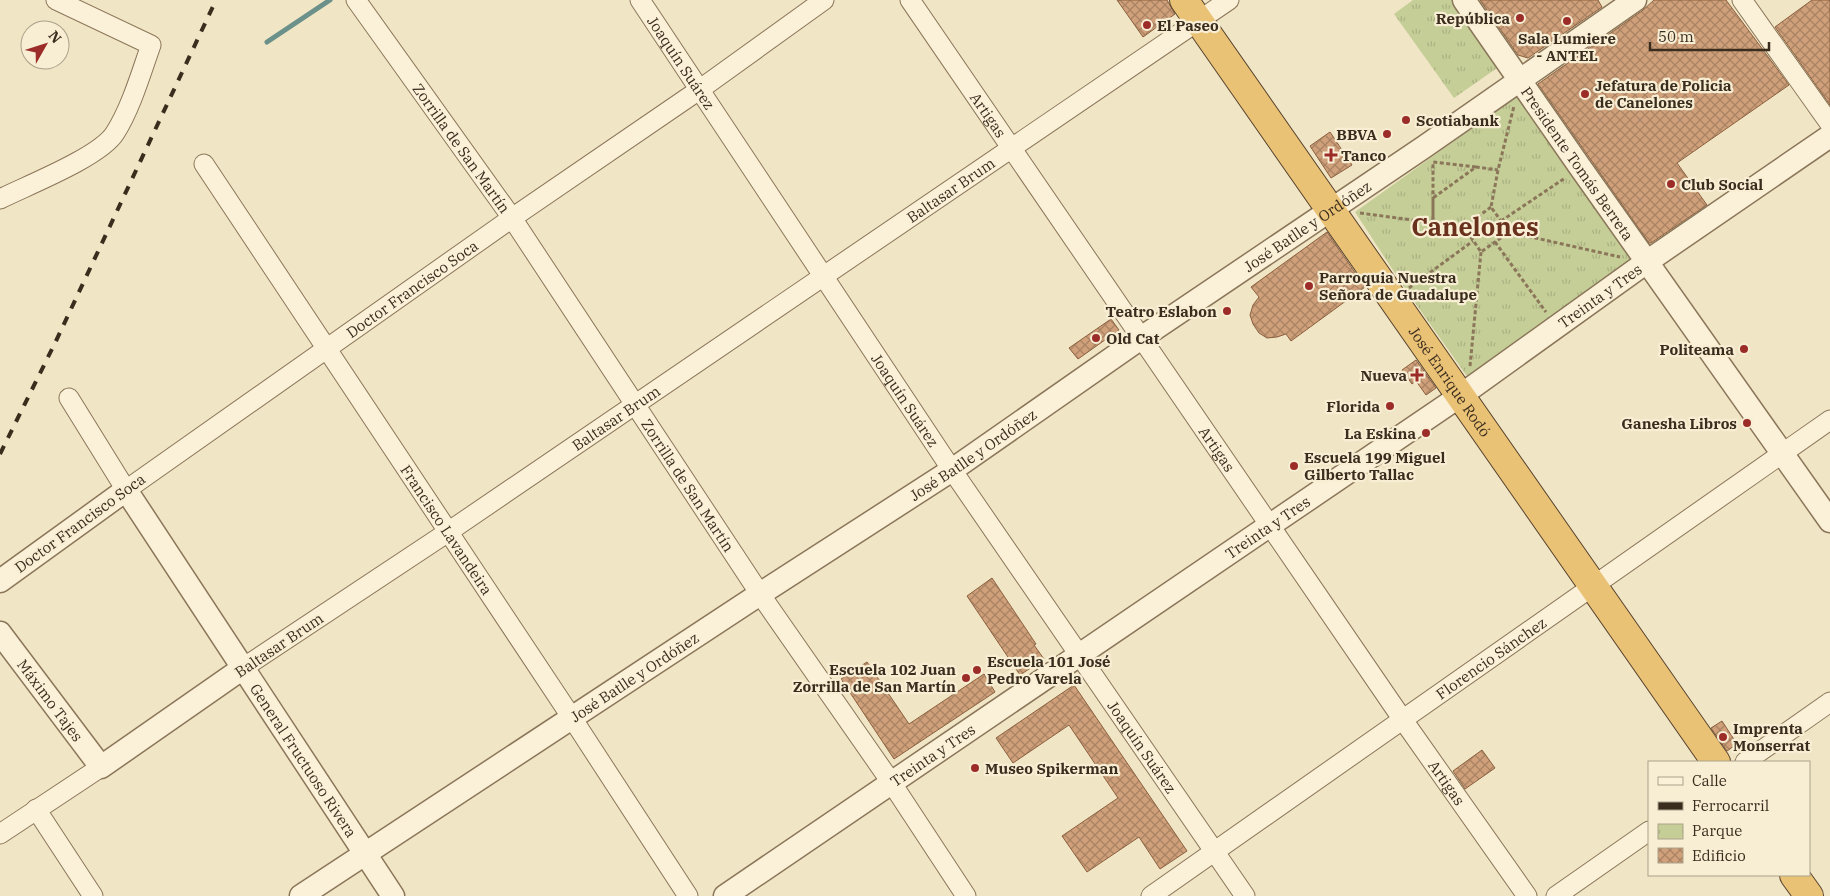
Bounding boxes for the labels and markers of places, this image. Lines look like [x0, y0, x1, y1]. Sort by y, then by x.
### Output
place label: República [1436, 9, 1510, 28]
marker: República [1514, 12, 1526, 24]
marker: Sala Lumiere - ANTEL [1561, 15, 1573, 27]
place label: El Paseo [1157, 16, 1219, 35]
marker: El Paseo [1141, 19, 1153, 31]
place label: Sala Lumiere - ANTEL [1518, 29, 1616, 65]
place label: Jefatura de Policia de Canelones [1595, 76, 1732, 112]
marker: Jefatura de Policia de Canelones [1579, 88, 1591, 100]
place label: Scotiabank [1416, 111, 1499, 130]
marker: Scotiabank [1400, 114, 1412, 126]
place label: BBVA [1336, 125, 1378, 144]
marker: BBVA [1381, 128, 1393, 140]
place label: Tanco [1341, 146, 1386, 165]
marker: Tanco [1325, 149, 1337, 161]
place label: Club Social [1681, 175, 1763, 194]
marker: Club Social [1665, 178, 1677, 190]
place label: Parroquia Nuestra Señora de Guadalupe [1319, 268, 1477, 304]
marker: Parroquia Nuestra Señora de Guadalupe [1303, 280, 1315, 292]
place label: Teatro Eslabon [1106, 302, 1217, 321]
marker: Teatro Eslabon [1221, 305, 1233, 317]
place label: Old Cat [1106, 329, 1160, 348]
marker: Old Cat [1090, 332, 1102, 344]
place label: Politeama [1660, 340, 1734, 359]
marker: Politeama [1738, 343, 1750, 355]
place label: Nueva [1360, 366, 1407, 385]
marker: Nueva [1411, 369, 1423, 381]
place label: Florida [1326, 397, 1380, 416]
marker: Florida [1384, 400, 1396, 412]
place label: Ganesha Libros [1621, 414, 1737, 433]
marker: Ganesha Libros [1741, 417, 1753, 429]
place label: La Eskina [1344, 424, 1416, 443]
marker: La Eskina [1420, 427, 1432, 439]
place label: Escuela 199 Miguel Gilberto Tallac [1304, 448, 1445, 484]
marker: Escuela 199 Miguel Gilberto Tallac [1288, 460, 1300, 472]
place label: Escuela 101 José Pedro Varela [987, 652, 1111, 688]
place label: Escuela 102 Juan Zorrilla de San Martín [793, 660, 956, 696]
marker: Escuela 101 José Pedro Varela [971, 664, 983, 676]
marker: Escuela 102 Juan Zorrilla de San Martín [960, 672, 972, 684]
place label: Imprenta Monserrat [1733, 719, 1811, 755]
marker: Imprenta Monserrat [1717, 731, 1729, 743]
place label: Museo Spikerman [985, 759, 1118, 778]
marker: Museo Spikerman [969, 762, 981, 774]

